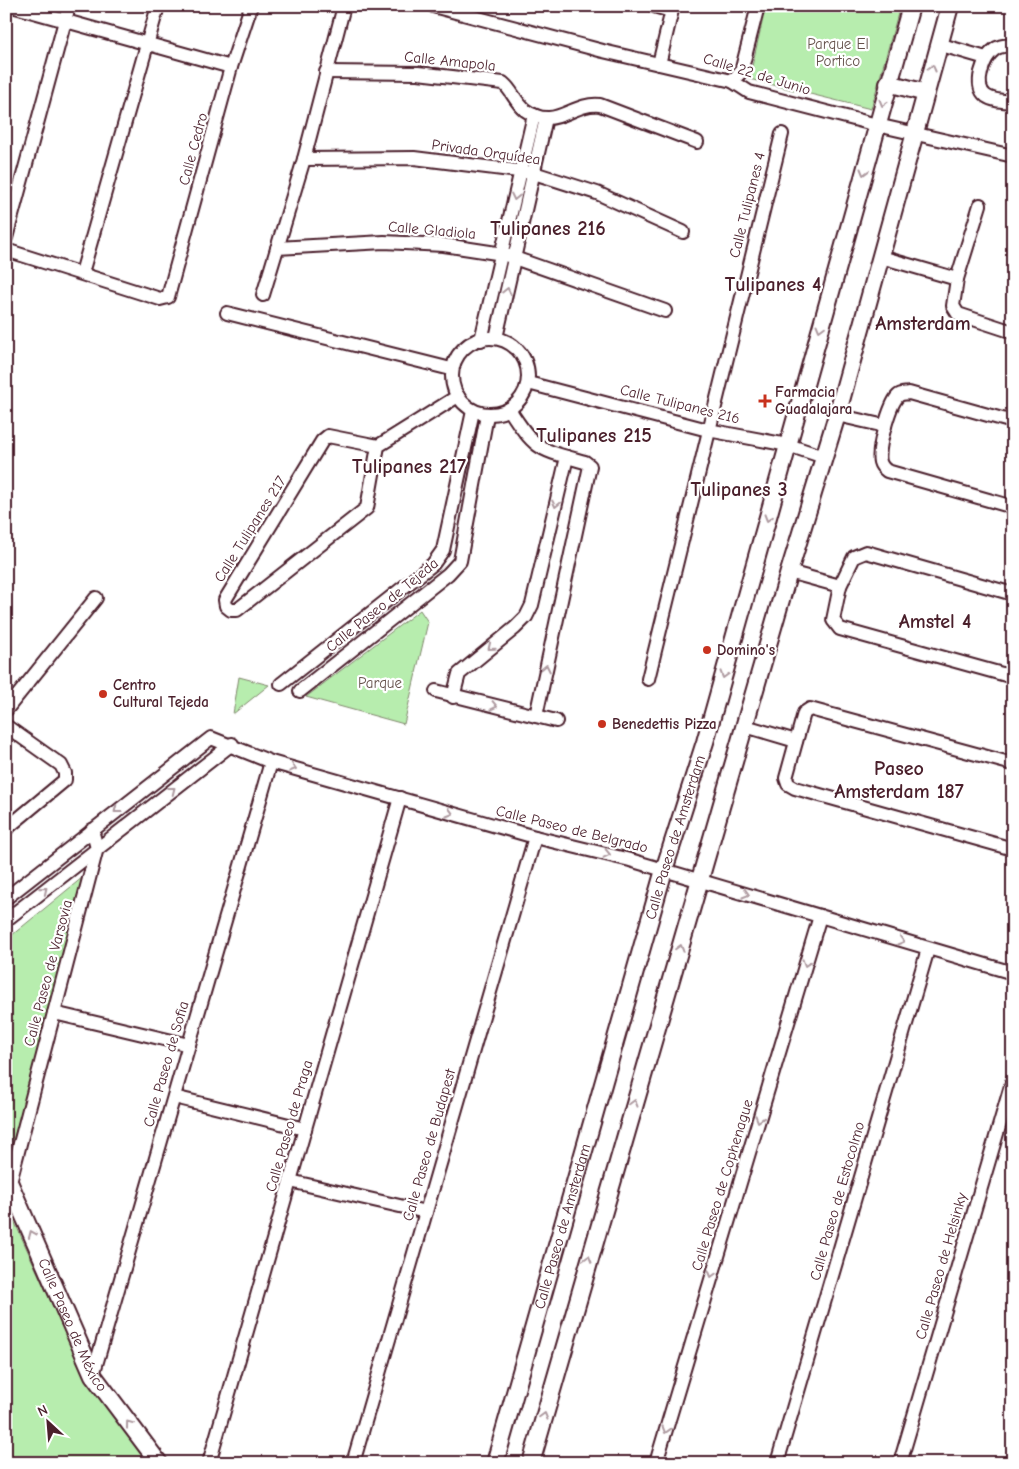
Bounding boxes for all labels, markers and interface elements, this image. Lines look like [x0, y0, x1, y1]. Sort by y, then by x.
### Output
park label: Parque El Portico [807, 35, 869, 70]
street label: Calle Amapola [403, 47, 497, 75]
street label: Calle 22 de Junio [701, 49, 813, 99]
one-way arrow [926, 64, 937, 73]
one-way arrow [878, 99, 888, 107]
street label: Calle Cedro [175, 111, 211, 187]
street label: Privada Orquídea [431, 135, 541, 169]
street label: Calle Tulipanes 4 [725, 150, 769, 260]
one-way arrow [859, 167, 870, 176]
one-way arrow [510, 193, 521, 201]
street label: Calle Gladiola [387, 217, 477, 243]
district label: Tulipanes 216 [490, 217, 606, 240]
district label: Tulipanes 4 [725, 273, 821, 296]
one-way arrow [501, 286, 512, 295]
district label: Amsterdam [875, 312, 971, 335]
one-way arrow [816, 324, 826, 332]
street label: Calle Tulipanes 216 [618, 380, 742, 428]
place label: Farmacia Guadalajara [775, 383, 852, 418]
marker: Farmacia Guadalajara [759, 395, 771, 407]
district label: Tulipanes 215 [536, 424, 652, 447]
district label: Tulipanes 217 [352, 455, 466, 478]
street label: Calle Tulipanes 217 [210, 473, 290, 585]
district label: Tulipanes 3 [690, 478, 788, 501]
one-way arrow [551, 500, 562, 509]
one-way arrow [763, 514, 773, 522]
street label: Calle Paseo de Tejeda [322, 554, 442, 656]
district label: Amstel 4 [899, 610, 971, 633]
one-way arrow [488, 641, 497, 650]
place label: Domino's [717, 641, 775, 659]
marker: Domino's [701, 644, 713, 656]
one-way arrow [540, 664, 551, 673]
one-way arrow [719, 670, 729, 679]
park label: Parque [358, 674, 403, 692]
place label: Centro Cultural Tejeda [113, 676, 209, 711]
marker: Centro Cultural Tejeda [97, 688, 109, 700]
one-way arrow [490, 700, 499, 711]
place label: Benedettis Pizza [612, 715, 717, 733]
marker: Benedettis Pizza [596, 718, 608, 730]
street label: Calle Paseo de Amsterdam [641, 753, 709, 922]
district label: Paseo Amsterdam 187 [834, 757, 964, 803]
one-way arrow [289, 763, 297, 773]
one-way arrow [166, 787, 176, 796]
street label: Calle Paseo de Belgrado [494, 801, 650, 857]
one-way arrow [114, 805, 123, 813]
one-way arrow [445, 807, 453, 817]
one-way arrow [602, 848, 611, 859]
one-way arrow [39, 887, 48, 896]
one-way arrow [741, 889, 750, 899]
street label: Calle Paseo de Varsovia [20, 898, 76, 1048]
one-way arrow [897, 936, 905, 946]
one-way arrow [674, 944, 684, 952]
one-way arrow [801, 958, 811, 967]
street label: Calle Paseo de Sofia [139, 999, 193, 1129]
street label: Calle Paseo de Praga [262, 1058, 316, 1194]
street label: Calle Paseo de Budapest [399, 1066, 460, 1223]
street label: Calle Paseo de Cophenague [687, 1097, 757, 1273]
one-way arrow [628, 1100, 638, 1108]
one-way arrow [754, 1114, 764, 1122]
street label: Calle Paseo de Estocolmo [806, 1119, 868, 1283]
street label: Calle Paseo de Amsterdam [530, 1142, 595, 1311]
street label: Calle Paseo de Helsinky [911, 1190, 971, 1342]
one-way arrow [28, 1230, 39, 1239]
street label: Calle Paseo de México [34, 1256, 111, 1395]
one-way arrow [583, 1256, 593, 1264]
one-way arrow [708, 1270, 718, 1278]
north arrow [22, 1396, 72, 1446]
text: N [35, 1401, 50, 1420]
one-way arrow [538, 1411, 549, 1420]
one-way arrow [127, 1421, 135, 1430]
one-way arrow [662, 1426, 672, 1434]

